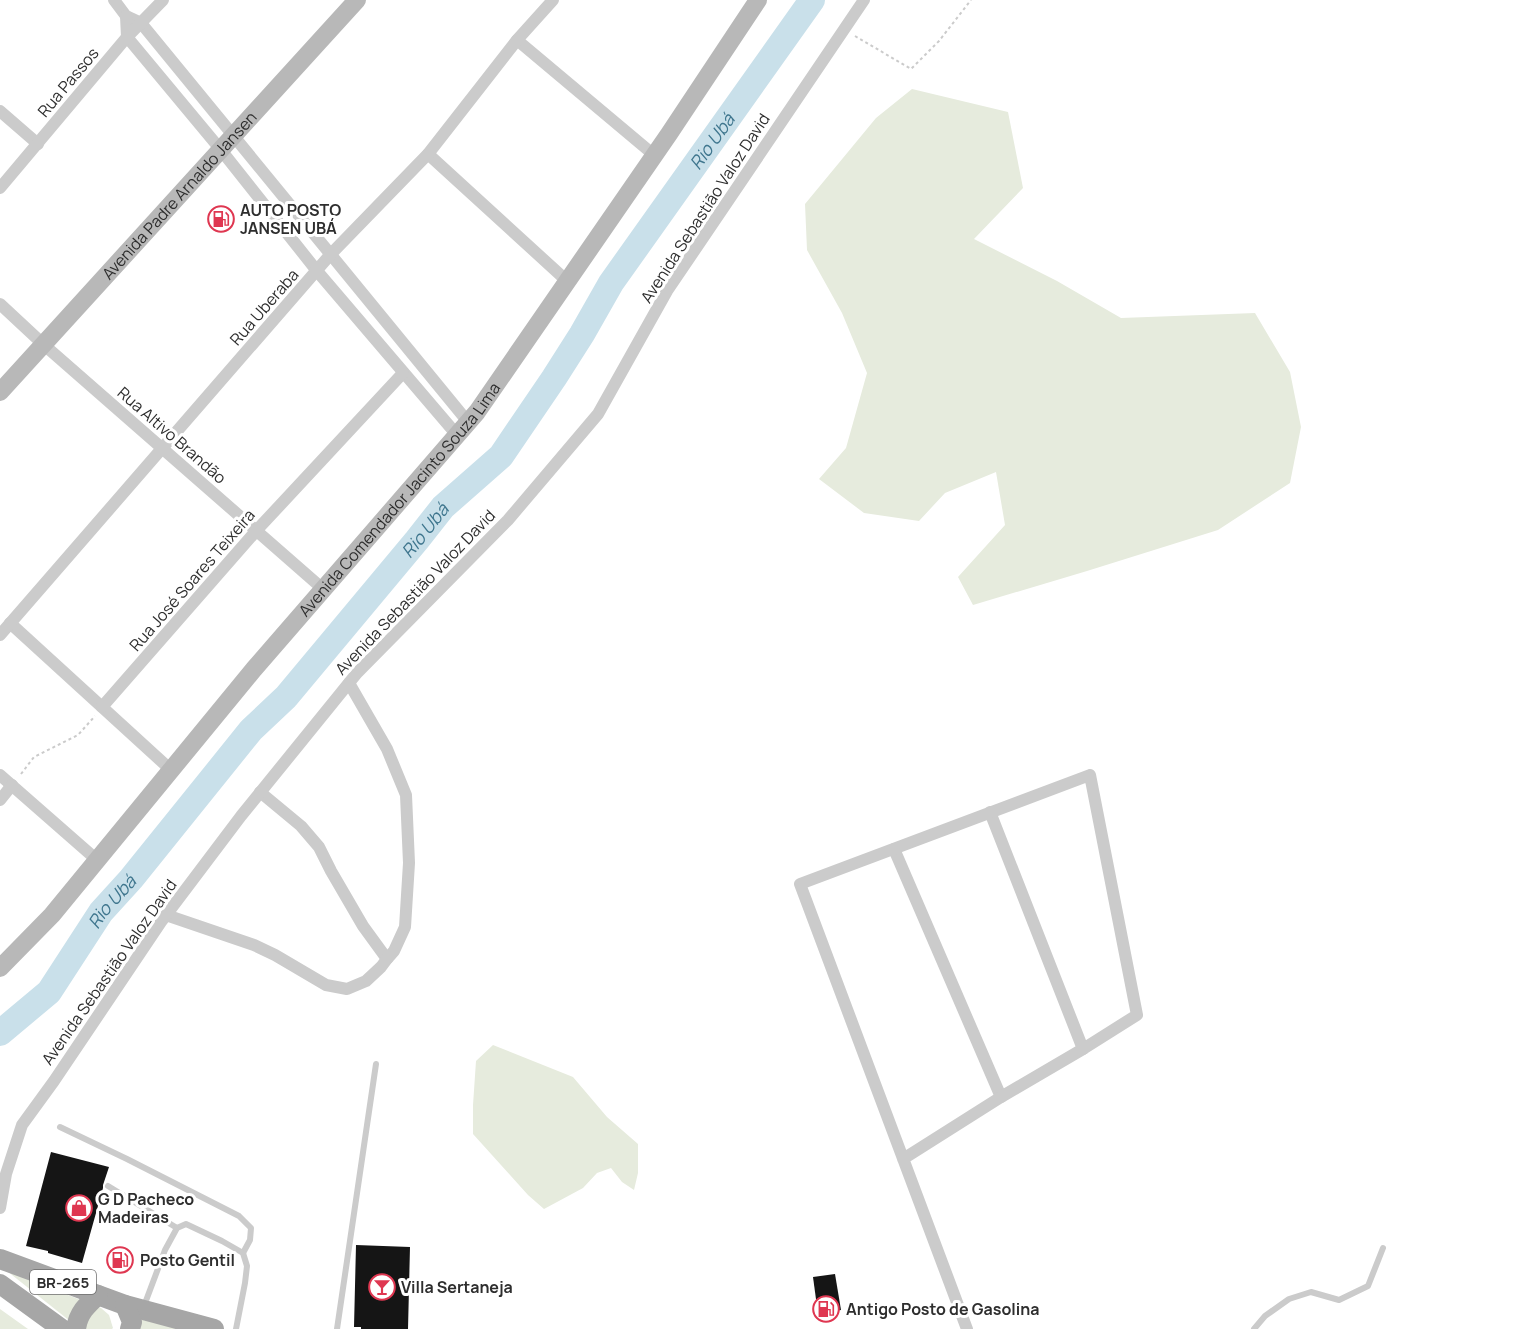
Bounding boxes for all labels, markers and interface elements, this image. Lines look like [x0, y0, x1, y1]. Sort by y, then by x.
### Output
street label: Rua Passos [32, 43, 104, 121]
street label: Avenida Padre Arnaldo Jansen [97, 107, 261, 284]
water label: Rio Ubá [684, 108, 740, 174]
street label: Avenida Sebastião Valoz David [635, 109, 775, 307]
place label: AUTO POSTO JANSEN UBÁ [240, 199, 341, 239]
fuel station icon: AUTO POSTO JANSEN UBÁ [206, 204, 236, 234]
street label: Rua Uberaba [225, 264, 303, 350]
street label: Avenida Comendador Jacinto Souza Lima [294, 378, 505, 621]
street label: Rua Altivo Brandão [113, 382, 231, 488]
water label: Rio Ubá [395, 497, 454, 563]
street label: Rua José Soares Teixeira [124, 504, 260, 656]
street label: Avenida Sebastião Valoz David [330, 505, 500, 679]
water label: Rio Ubá [82, 869, 142, 933]
street label: Avenida Sebastião Valoz David [36, 875, 182, 1069]
place label: G D Pacheco Madeiras [98, 1188, 194, 1228]
shop icon: G D Pacheco Madeiras [64, 1193, 94, 1223]
fuel station icon: Posto Gentil [105, 1245, 135, 1275]
place label: Posto Gentil [140, 1249, 235, 1271]
road number: BR-265 [30, 1270, 96, 1294]
bar icon: Villa Sertaneja [367, 1272, 397, 1302]
place label: Villa Sertaneja [401, 1276, 513, 1298]
fuel station icon: Antigo Posto de Gasolina [811, 1294, 841, 1324]
place label: Antigo Posto de Gasolina [846, 1298, 1040, 1320]

